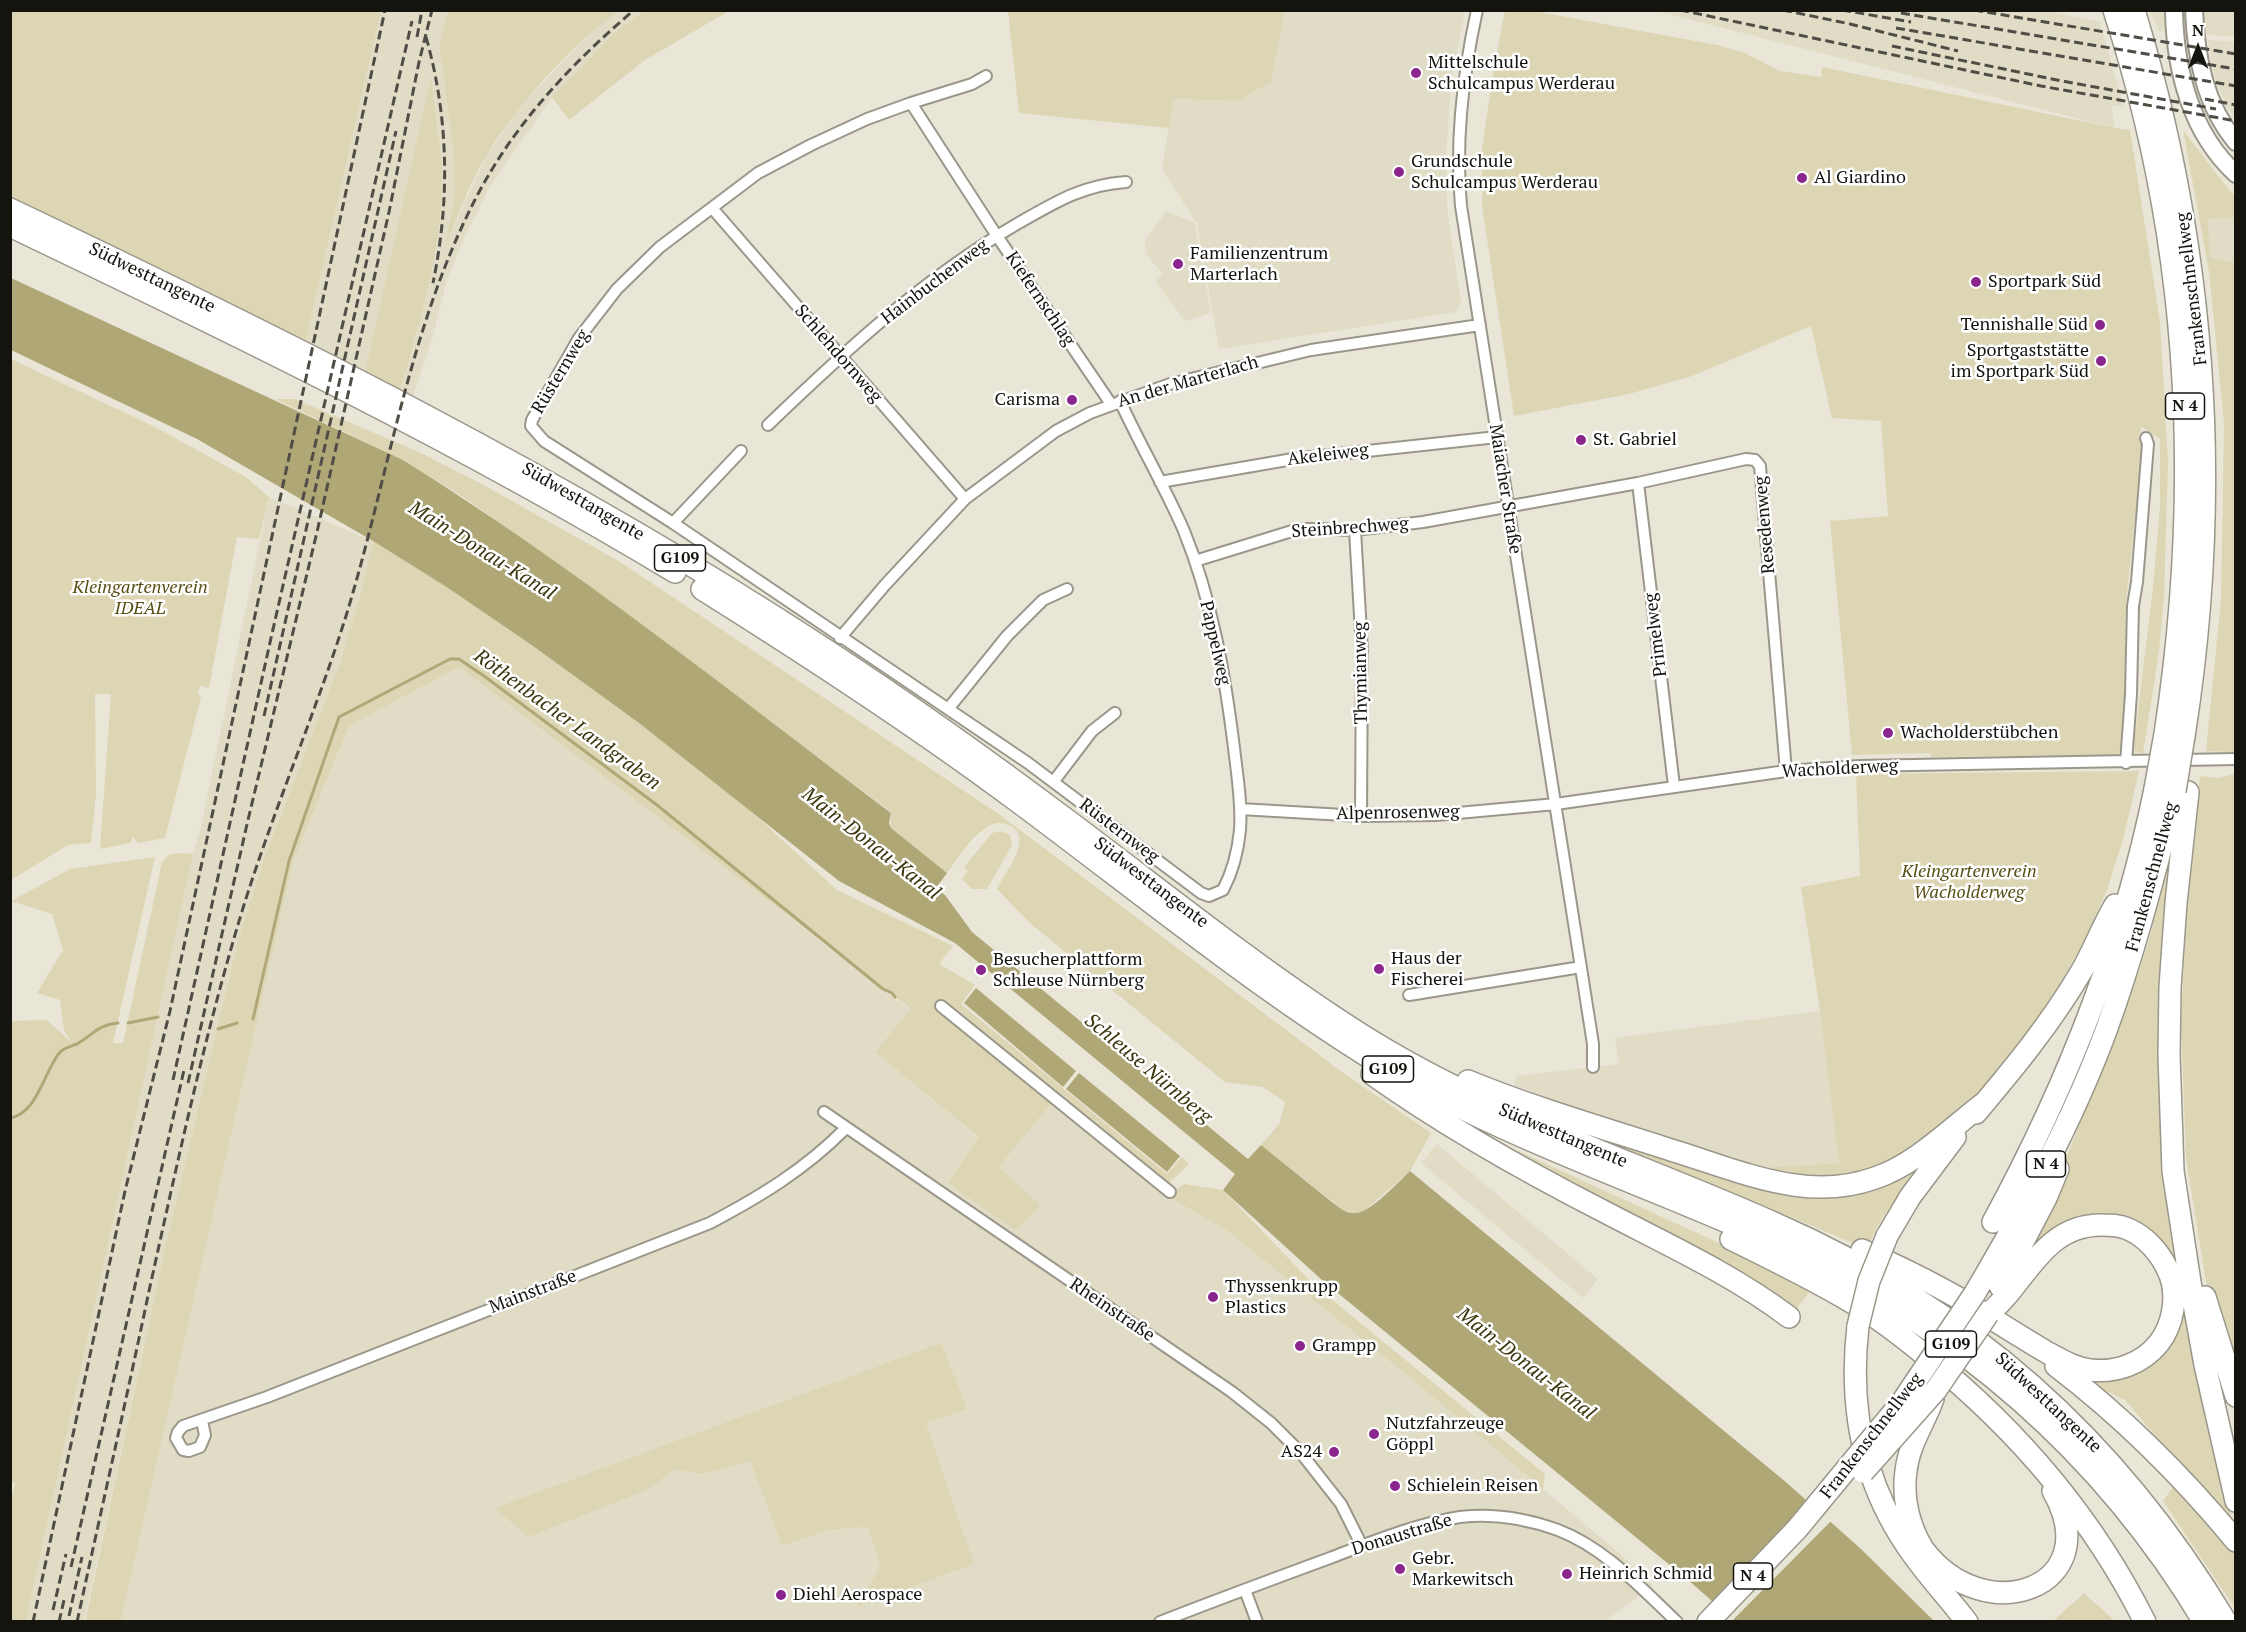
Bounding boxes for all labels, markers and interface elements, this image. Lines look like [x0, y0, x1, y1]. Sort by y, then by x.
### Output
north arrow [2168, 18, 2228, 78]
text: N [2192, 19, 2204, 41]
place label: Mittelschule Schulcampus Werderau [1428, 52, 1615, 94]
marker: Mittelschule Schulcampus Werderau [1409, 66, 1423, 80]
place label: Grundschule Schulcampus Werderau [1411, 151, 1598, 194]
marker: Grundschule Schulcampus Werderau [1392, 165, 1406, 179]
place label: Al Giardino [1814, 167, 1906, 189]
marker: Al Giardino [1795, 171, 1809, 185]
street label: Frankenschnellweg [2172, 211, 2212, 367]
street label: Hainbuchenweg [877, 235, 993, 329]
street label: Südwesttangente [85, 238, 219, 318]
place label: Familienzentrum Marterlach [1190, 243, 1328, 286]
street label: Kiefernschlag [1000, 248, 1080, 350]
marker: Familienzentrum Marterlach [1171, 257, 1185, 271]
place label: Sportpark Süd [1988, 271, 2101, 293]
marker: Sportpark Süd [1969, 275, 1983, 289]
street label: Schlehdornweg [790, 301, 886, 407]
place label: Tennishalle Süd [1960, 314, 2088, 336]
marker: Tennishalle Süd [2093, 318, 2107, 332]
street label: Rüsternweg [527, 326, 595, 418]
place label: Sportgaststätte im Sportpark Süd [1950, 340, 2089, 382]
street label: An der Marterlach [1115, 352, 1261, 412]
marker: Sportgaststätte im Sportpark Süd [2094, 354, 2108, 368]
place label: Carisma [995, 389, 1060, 411]
marker: Carisma [1065, 393, 1079, 407]
road number: N 4 [2166, 393, 2204, 419]
street label: Maiacher Straße [1484, 422, 1526, 556]
place label: St. Gabriel [1593, 429, 1677, 451]
marker: St. Gabriel [1574, 433, 1588, 447]
street label: Akeleiweg [1286, 439, 1370, 471]
street label: Südwesttangente [518, 458, 648, 546]
street label: Resedenweg [1750, 475, 1780, 575]
water label: Main-Donau-Kanal [404, 496, 560, 606]
street label: Steinbrechweg [1291, 513, 1409, 543]
road number: G109 [654, 545, 706, 571]
park label: Kleingartenverein IDEAL [72, 577, 208, 620]
street label: Primelweg [1640, 592, 1672, 678]
street label: Pappelweg [1195, 599, 1235, 687]
street label: Thymianweg [1349, 621, 1373, 725]
water label: Röthenbacher Landgraben [469, 644, 665, 796]
place label: Wacholderstübchen [1900, 722, 2058, 744]
marker: Wacholderstübchen [1881, 726, 1895, 740]
street label: Wacholderweg [1781, 755, 1899, 783]
water label: Main-Donau-Kanal [797, 783, 945, 905]
street label: Rüsternweg [1075, 794, 1163, 868]
street label: Frankenschnellweg [2122, 800, 2182, 954]
street label: Alpenrosenweg [1336, 801, 1460, 825]
street label: Südwesttangente [1089, 833, 1213, 933]
park label: Kleingartenverein Wacholderweg [1901, 861, 2037, 904]
place label: Haus der Fischerei [1391, 948, 1463, 990]
place label: Besucherplattform Schleuse Nürnberg [993, 949, 1144, 992]
marker: Haus der Fischerei [1372, 962, 1386, 976]
marker: Besucherplattform Schleuse Nürnberg [974, 963, 988, 977]
water label: Schleuse Nürnberg [1079, 1009, 1217, 1129]
road number: G109 [1362, 1056, 1414, 1082]
street label: Südwesttangente [1495, 1099, 1631, 1173]
road number: N 4 [2026, 1151, 2066, 1177]
street label: Mainstraße [486, 1265, 580, 1319]
street label: Rheinstraße [1065, 1274, 1159, 1346]
place label: Thyssenkrupp Plastics [1225, 1276, 1338, 1318]
marker: Thyssenkrupp Plastics [1206, 1290, 1220, 1304]
water label: Main-Donau-Kanal [1452, 1303, 1600, 1425]
road number: G109 [1926, 1331, 1976, 1357]
place label: Grampp [1312, 1335, 1376, 1357]
marker: Grampp [1293, 1339, 1307, 1353]
street label: Südwesttangente [1990, 1348, 2106, 1458]
street label: Frankenschnellweg [1816, 1369, 1928, 1503]
place label: Nutzfahrzeuge Göppl [1386, 1413, 1504, 1456]
marker: Nutzfahrzeuge Göppl [1367, 1427, 1381, 1441]
place label: AS24 [1281, 1441, 1322, 1463]
marker: AS24 [1327, 1445, 1341, 1459]
place label: Schielein Reisen [1407, 1475, 1538, 1497]
marker: Schielein Reisen [1388, 1479, 1402, 1493]
street label: Donaustraße [1349, 1509, 1455, 1561]
place label: Gebr. Markewitsch [1412, 1548, 1514, 1590]
marker: Gebr. Markewitsch [1393, 1562, 1407, 1576]
place label: Heinrich Schmid [1579, 1563, 1712, 1585]
road number: N 4 [1734, 1563, 1772, 1589]
marker: Heinrich Schmid [1560, 1567, 1574, 1581]
place label: Diehl Aerospace [793, 1584, 922, 1606]
marker: Diehl Aerospace [774, 1588, 788, 1602]

